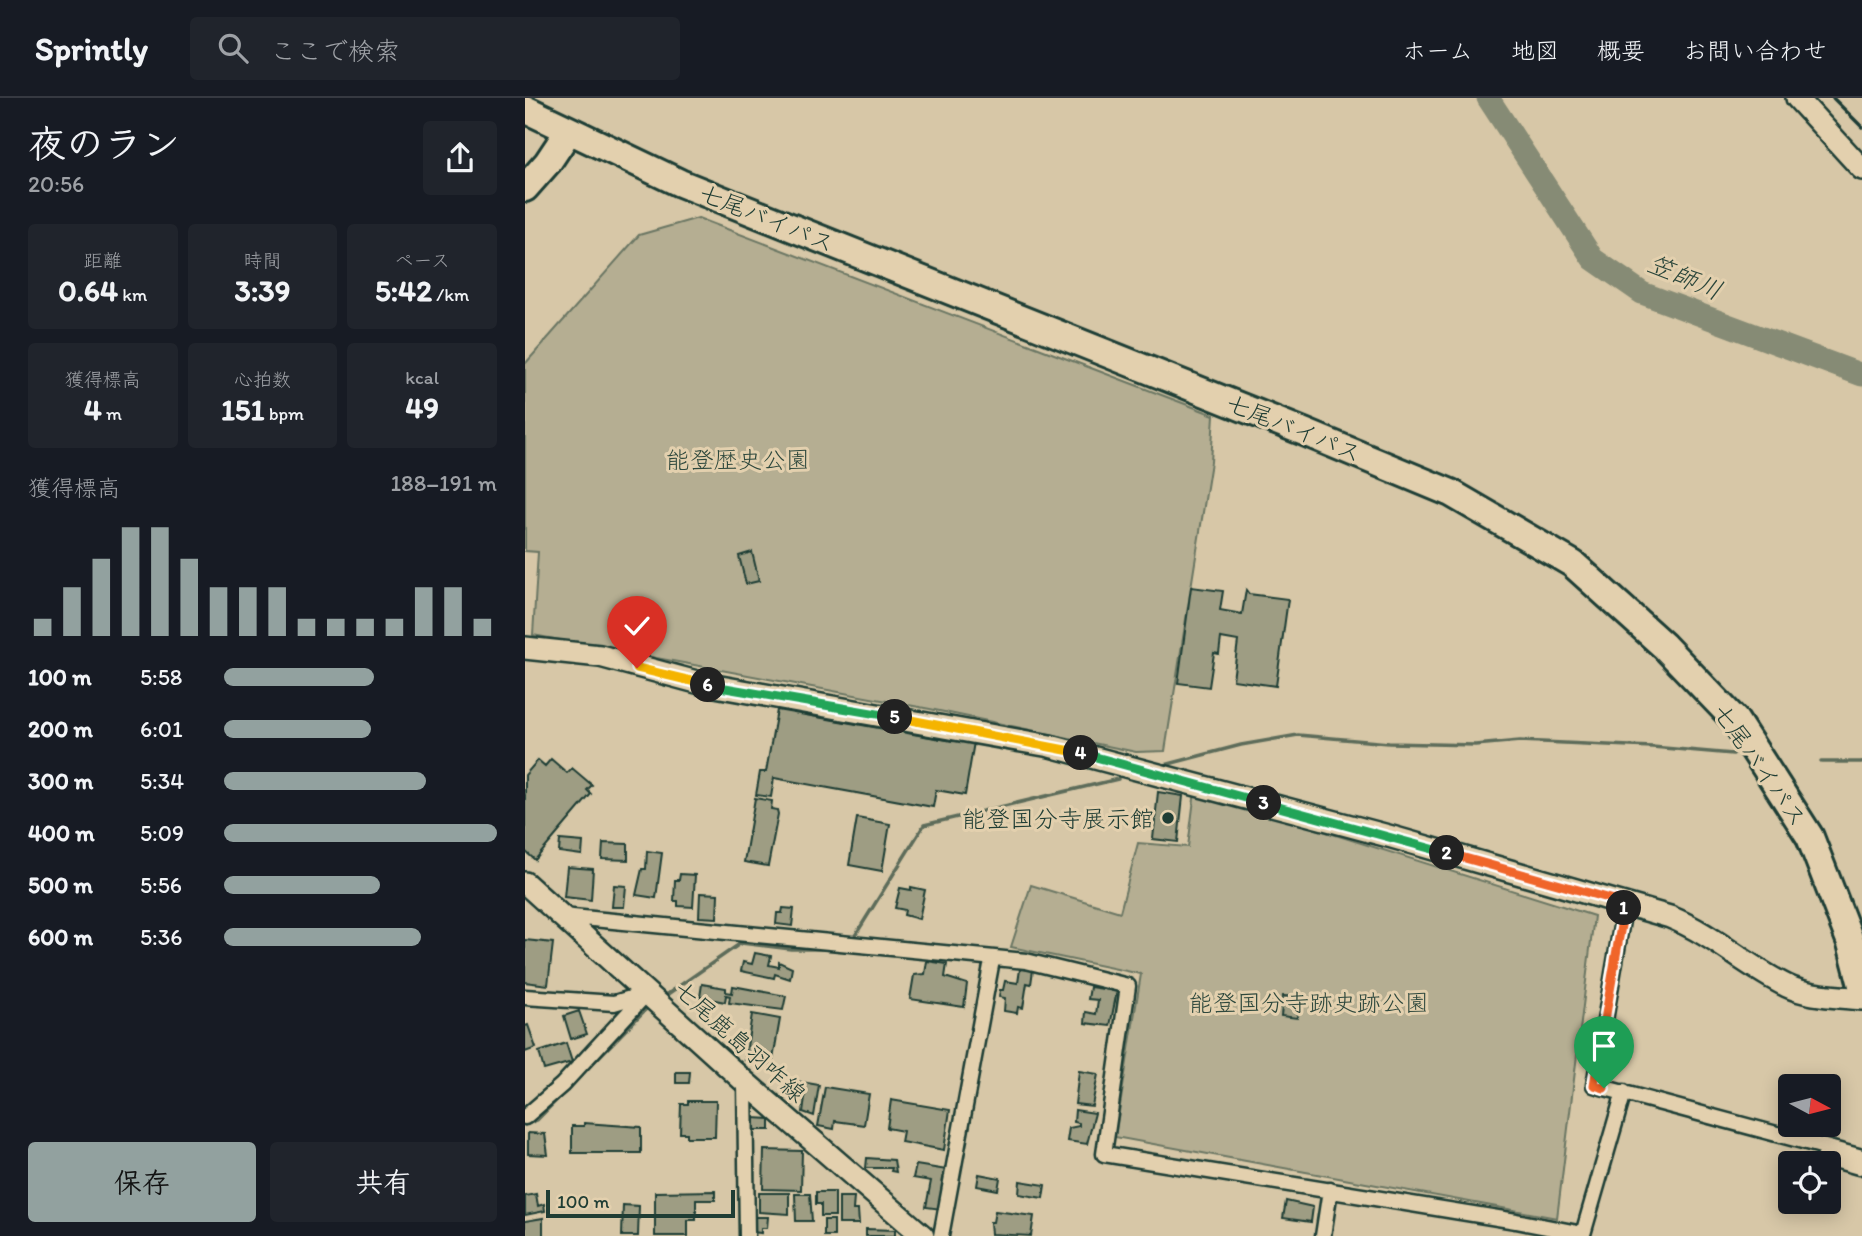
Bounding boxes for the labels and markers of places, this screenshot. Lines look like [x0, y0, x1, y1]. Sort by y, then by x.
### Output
pin [607, 596, 667, 668]
pin: 6 [691, 668, 725, 702]
pin: 5 [877, 700, 913, 734]
pin: 4 [1063, 736, 1099, 770]
pin: 3 [1247, 786, 1281, 820]
place label: 能登国分寺展示館 [962, 804, 1154, 833]
marker: 能登国分寺展示館 [1160, 810, 1176, 826]
pin: 2 [1429, 836, 1465, 870]
pin: 1 [1607, 890, 1641, 926]
pin [1574, 1016, 1634, 1088]

